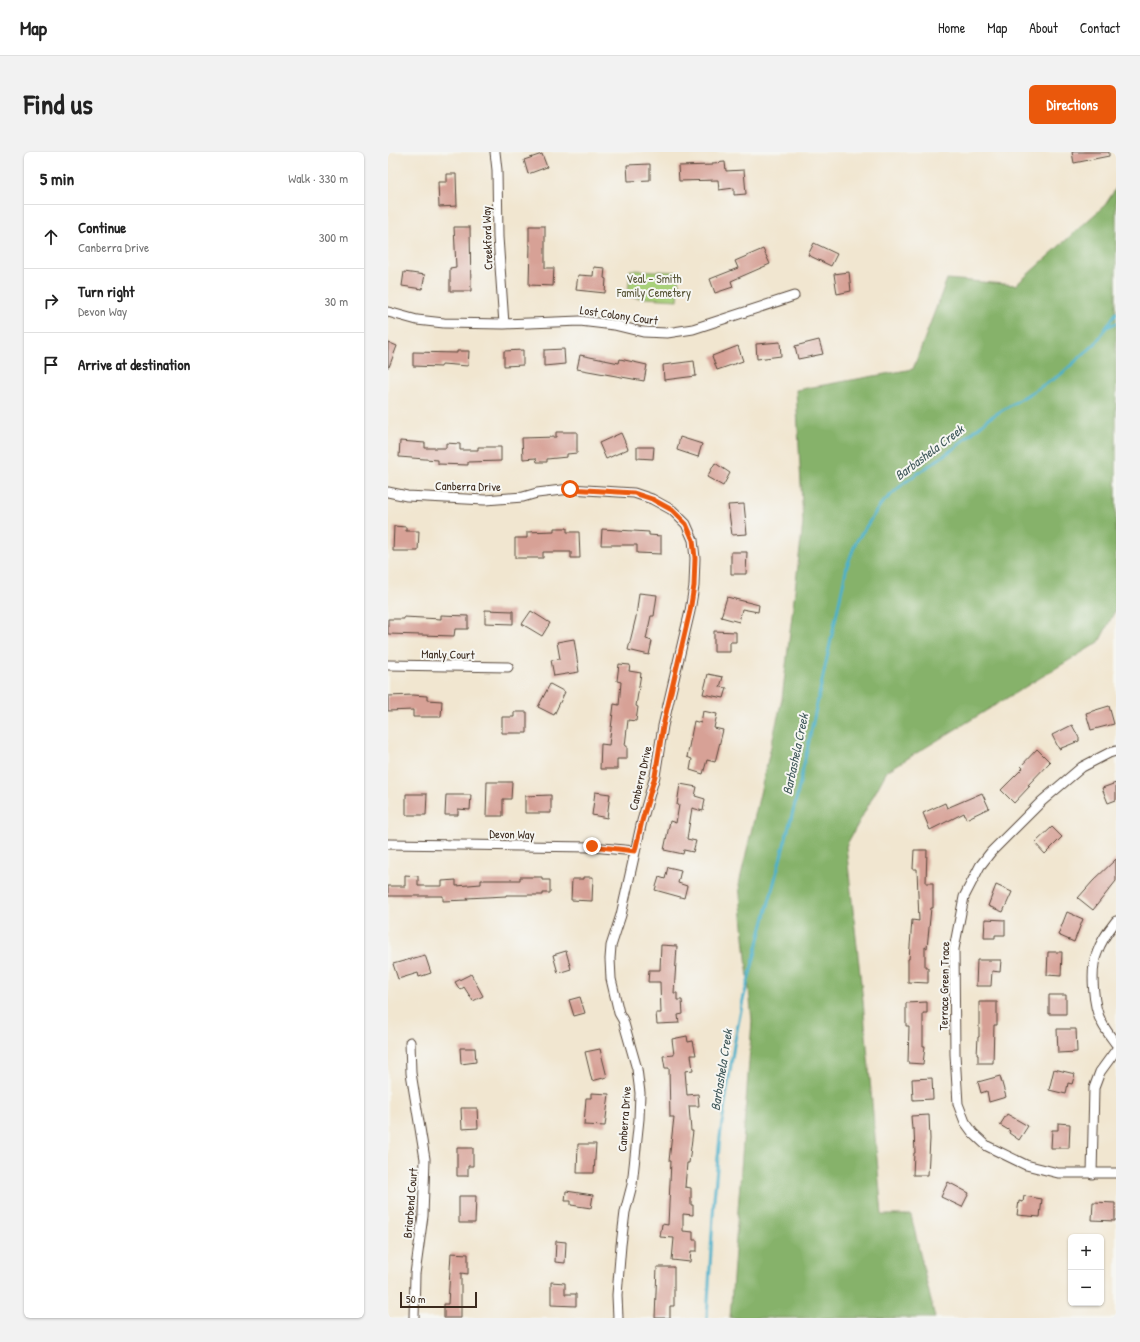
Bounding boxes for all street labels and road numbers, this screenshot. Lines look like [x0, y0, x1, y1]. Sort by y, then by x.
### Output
street label: Creekford Way [477, 206, 497, 270]
street label: Lost Colony Court [579, 301, 660, 329]
street label: Canberra Drive [435, 477, 501, 495]
street label: Manly Court [421, 645, 476, 663]
street label: Canberra Drive [624, 744, 656, 812]
street label: Devon Way [489, 825, 535, 843]
street label: Terrace Green Trace [935, 941, 953, 1031]
street label: Canberra Drive [613, 1085, 635, 1152]
street label: Briarbend Court [398, 1166, 422, 1239]

